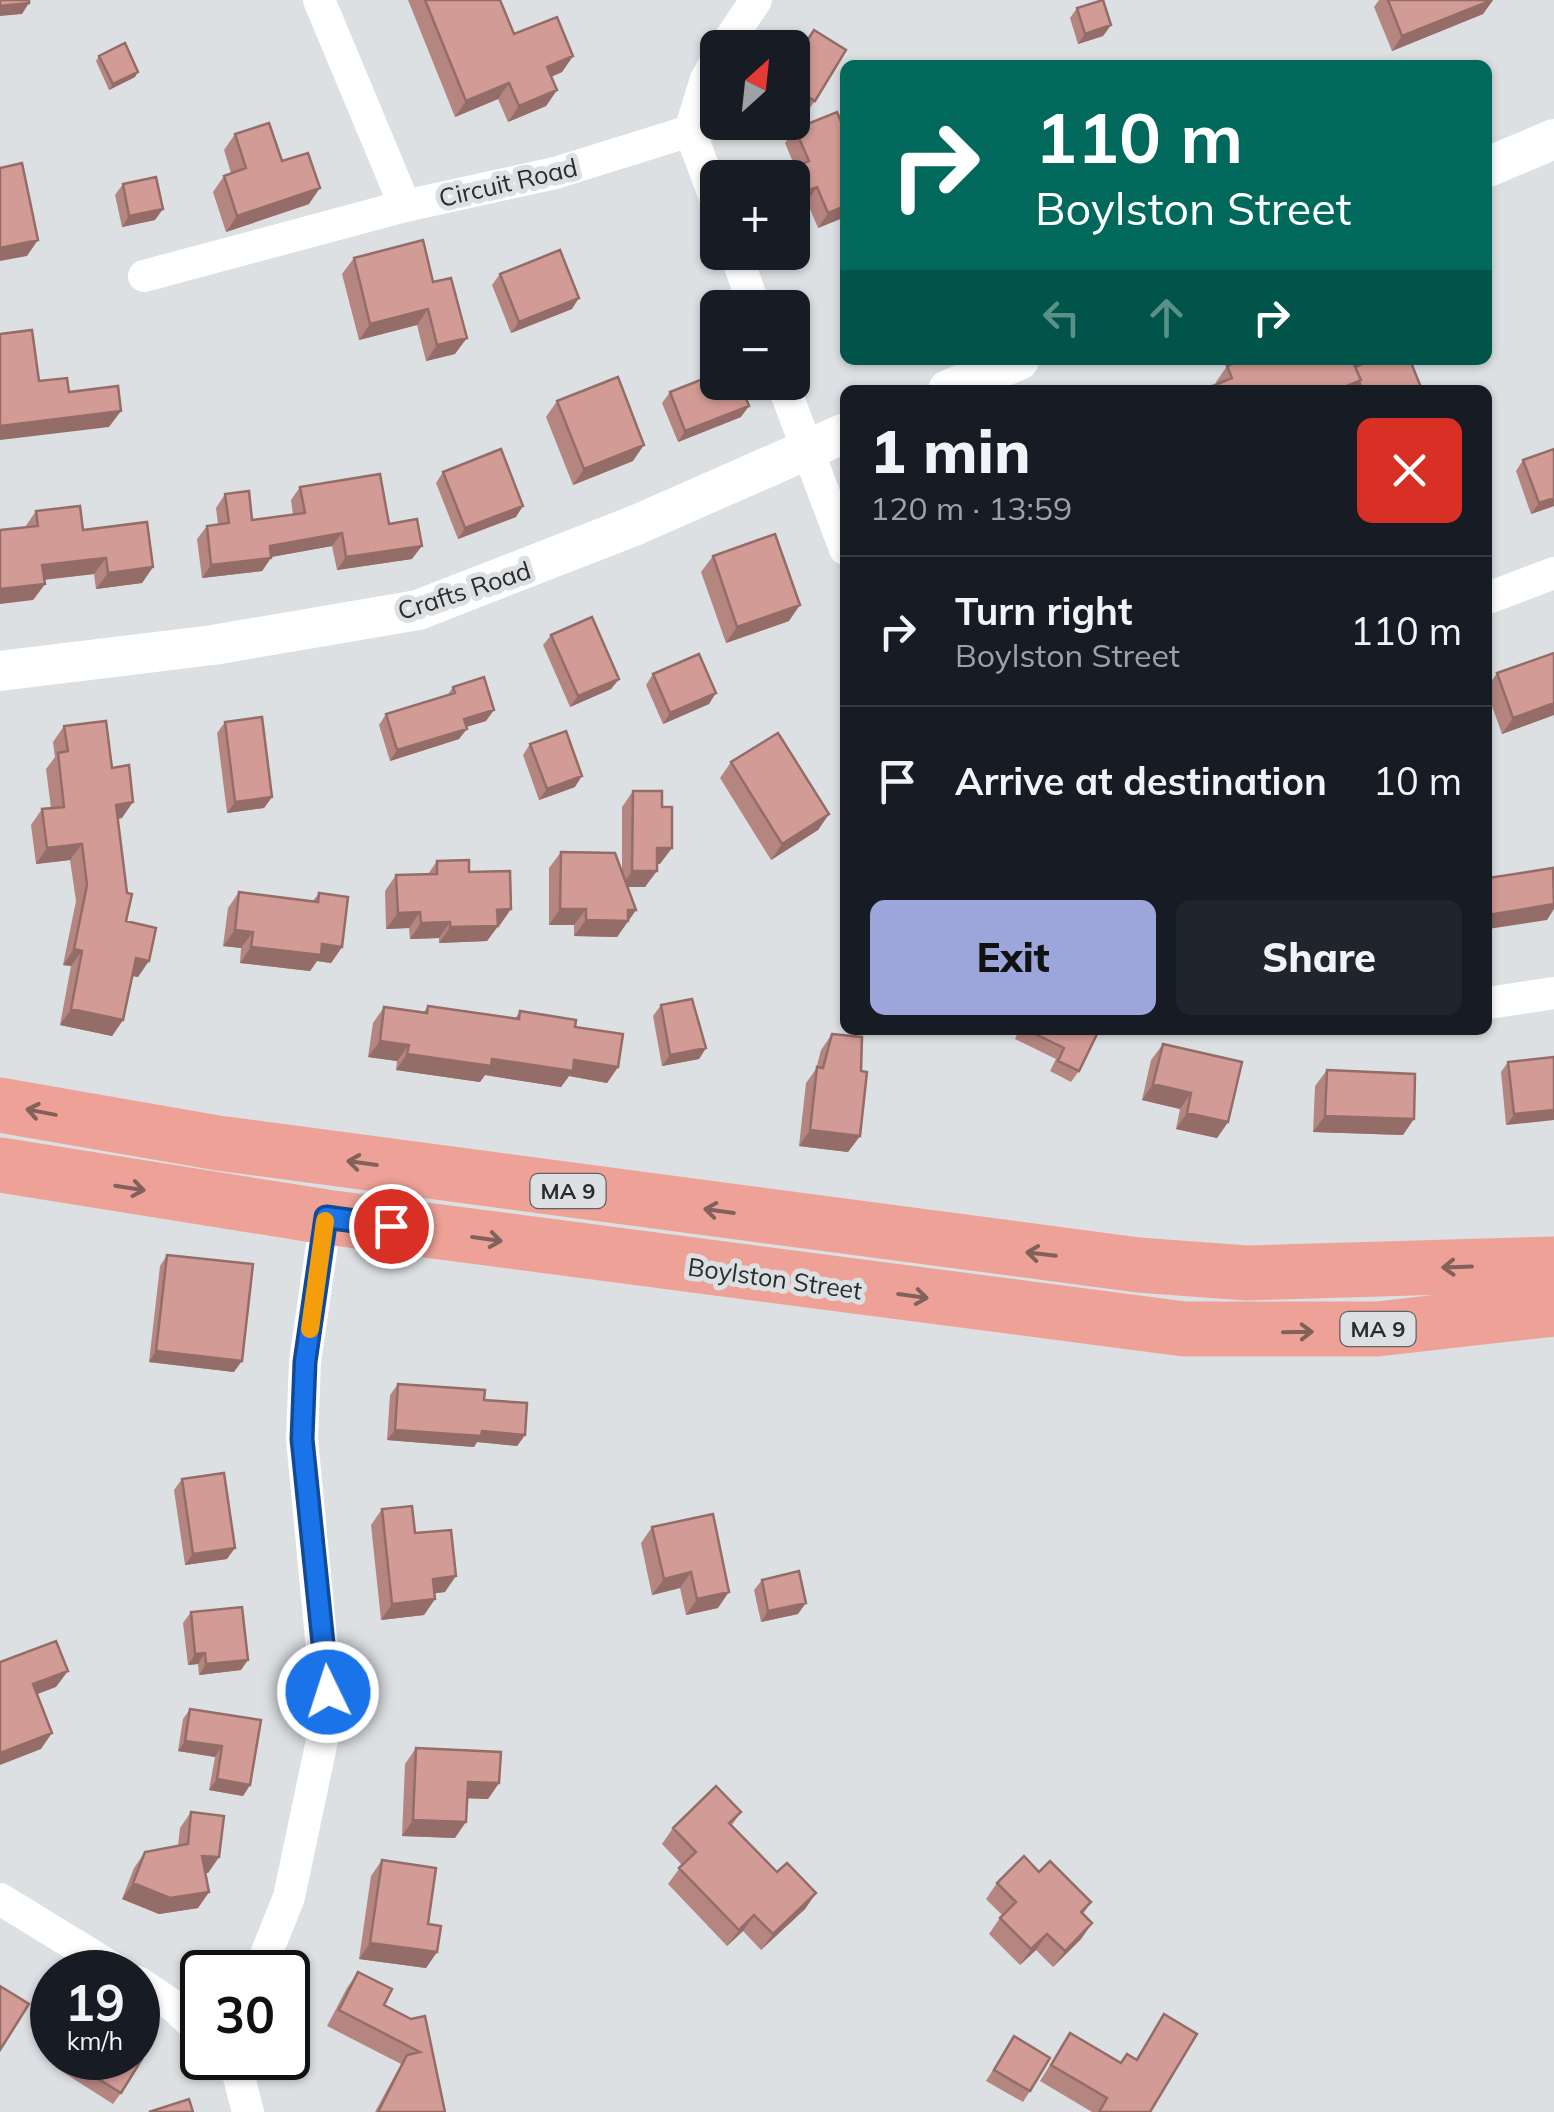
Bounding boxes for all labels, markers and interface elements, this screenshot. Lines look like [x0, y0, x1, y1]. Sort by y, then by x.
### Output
north arrow [700, 30, 810, 140]
map controls [700, 30, 810, 400]
text: 110 m [1035, 93, 1243, 181]
icon: right [870, 100, 1000, 230]
street label: Circuit Road [436, 151, 580, 213]
button: + [700, 160, 810, 270]
text: Boylston Street [1035, 180, 1351, 236]
button: − [700, 290, 810, 400]
icon: left [1034, 290, 1089, 345]
icon: ahead [1139, 290, 1194, 345]
icon: right [1244, 290, 1299, 345]
text: 1 min [870, 413, 1031, 488]
button: close [1357, 418, 1462, 523]
text: 120 m · 13:59 [870, 488, 1072, 528]
street label: Crafts Road [394, 554, 534, 626]
text: Turn right [955, 587, 1132, 635]
icon: right [870, 604, 925, 659]
text: 110 m [1350, 607, 1462, 655]
text: Boylston Street [955, 635, 1180, 675]
icon: arrive [870, 754, 925, 809]
text: Arrive at destination [955, 757, 1327, 805]
text: 10 m [1373, 757, 1462, 805]
button: Exit [870, 900, 1156, 1015]
button: Share [1176, 900, 1462, 1015]
one-way arrow [26, 1102, 58, 1121]
one-way arrow [347, 1153, 379, 1171]
road number: MA 9 [530, 1174, 606, 1208]
one-way arrow [114, 1180, 146, 1198]
pin [349, 1184, 434, 1269]
icon: arrive [364, 1199, 419, 1254]
one-way arrow [703, 1201, 736, 1219]
one-way arrow [470, 1231, 503, 1249]
one-way arrow [1025, 1244, 1058, 1263]
street label: Boylston Street [686, 1250, 864, 1306]
one-way arrow [1441, 1258, 1473, 1277]
one-way arrow [896, 1288, 929, 1306]
road number: MA 9 [1340, 1312, 1416, 1346]
one-way arrow [1281, 1323, 1313, 1342]
position arrow [276, 1640, 380, 1744]
speed limit sign: 30 [180, 1950, 310, 2080]
text: 19 [65, 1971, 125, 2034]
text: km/h [67, 2025, 123, 2056]

